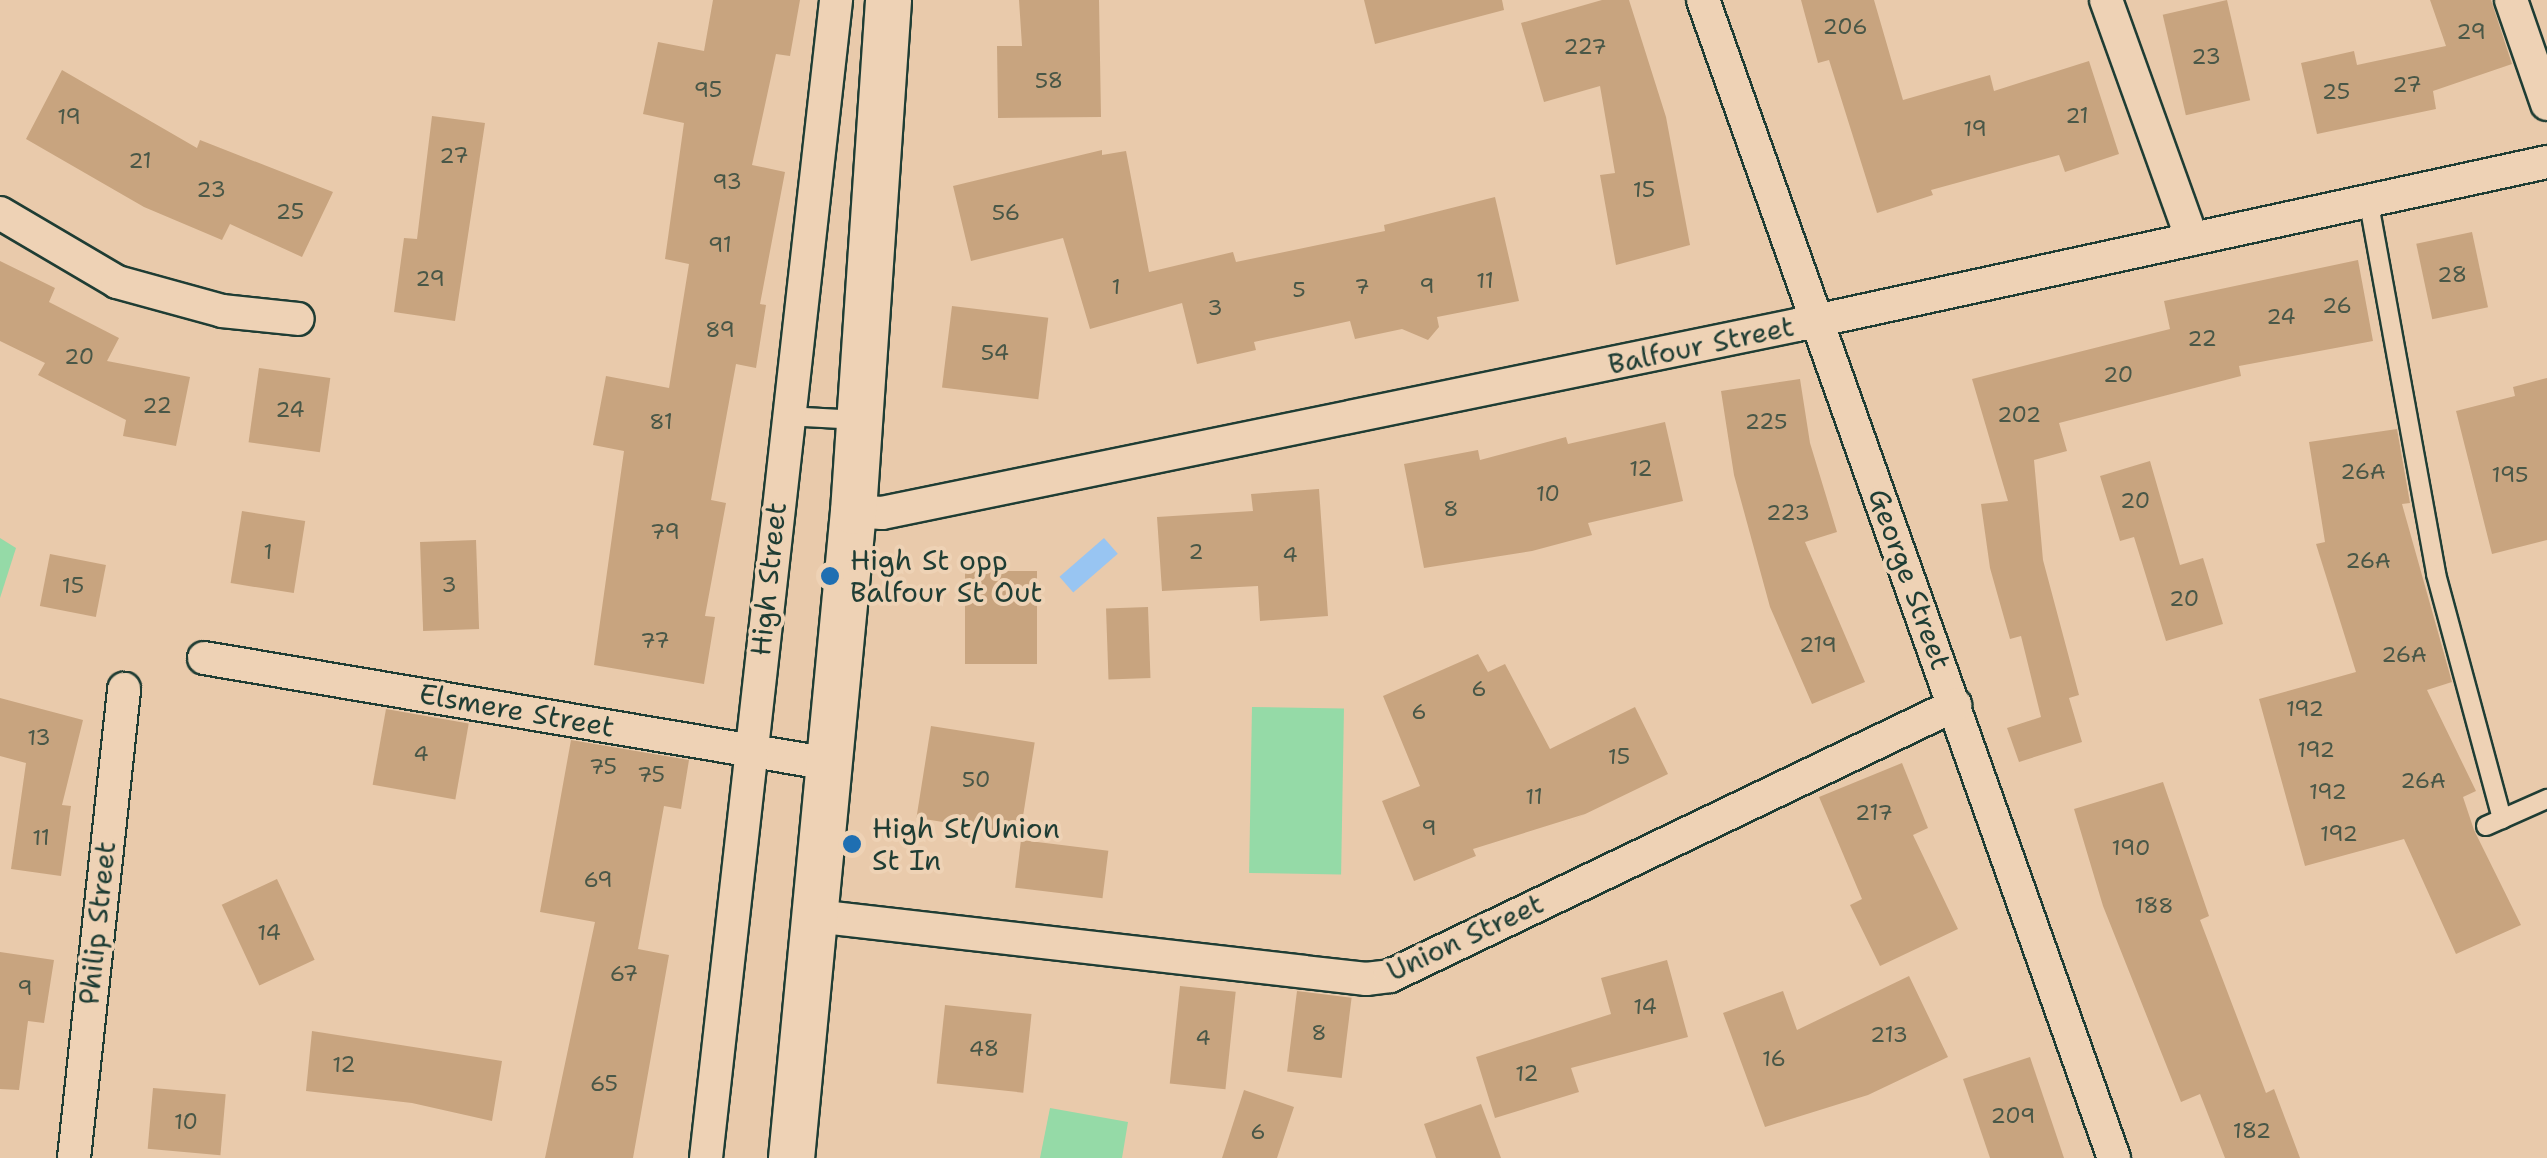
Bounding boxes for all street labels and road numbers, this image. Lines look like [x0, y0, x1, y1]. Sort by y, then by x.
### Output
street label: Balfour Street [1605, 309, 1797, 381]
street label: George Street [1862, 484, 1958, 674]
street label: High Street [743, 501, 793, 657]
street label: Elsmere Street [417, 676, 617, 744]
street label: Philip Street [72, 840, 122, 1006]
street label: Union Street [1381, 886, 1549, 988]

